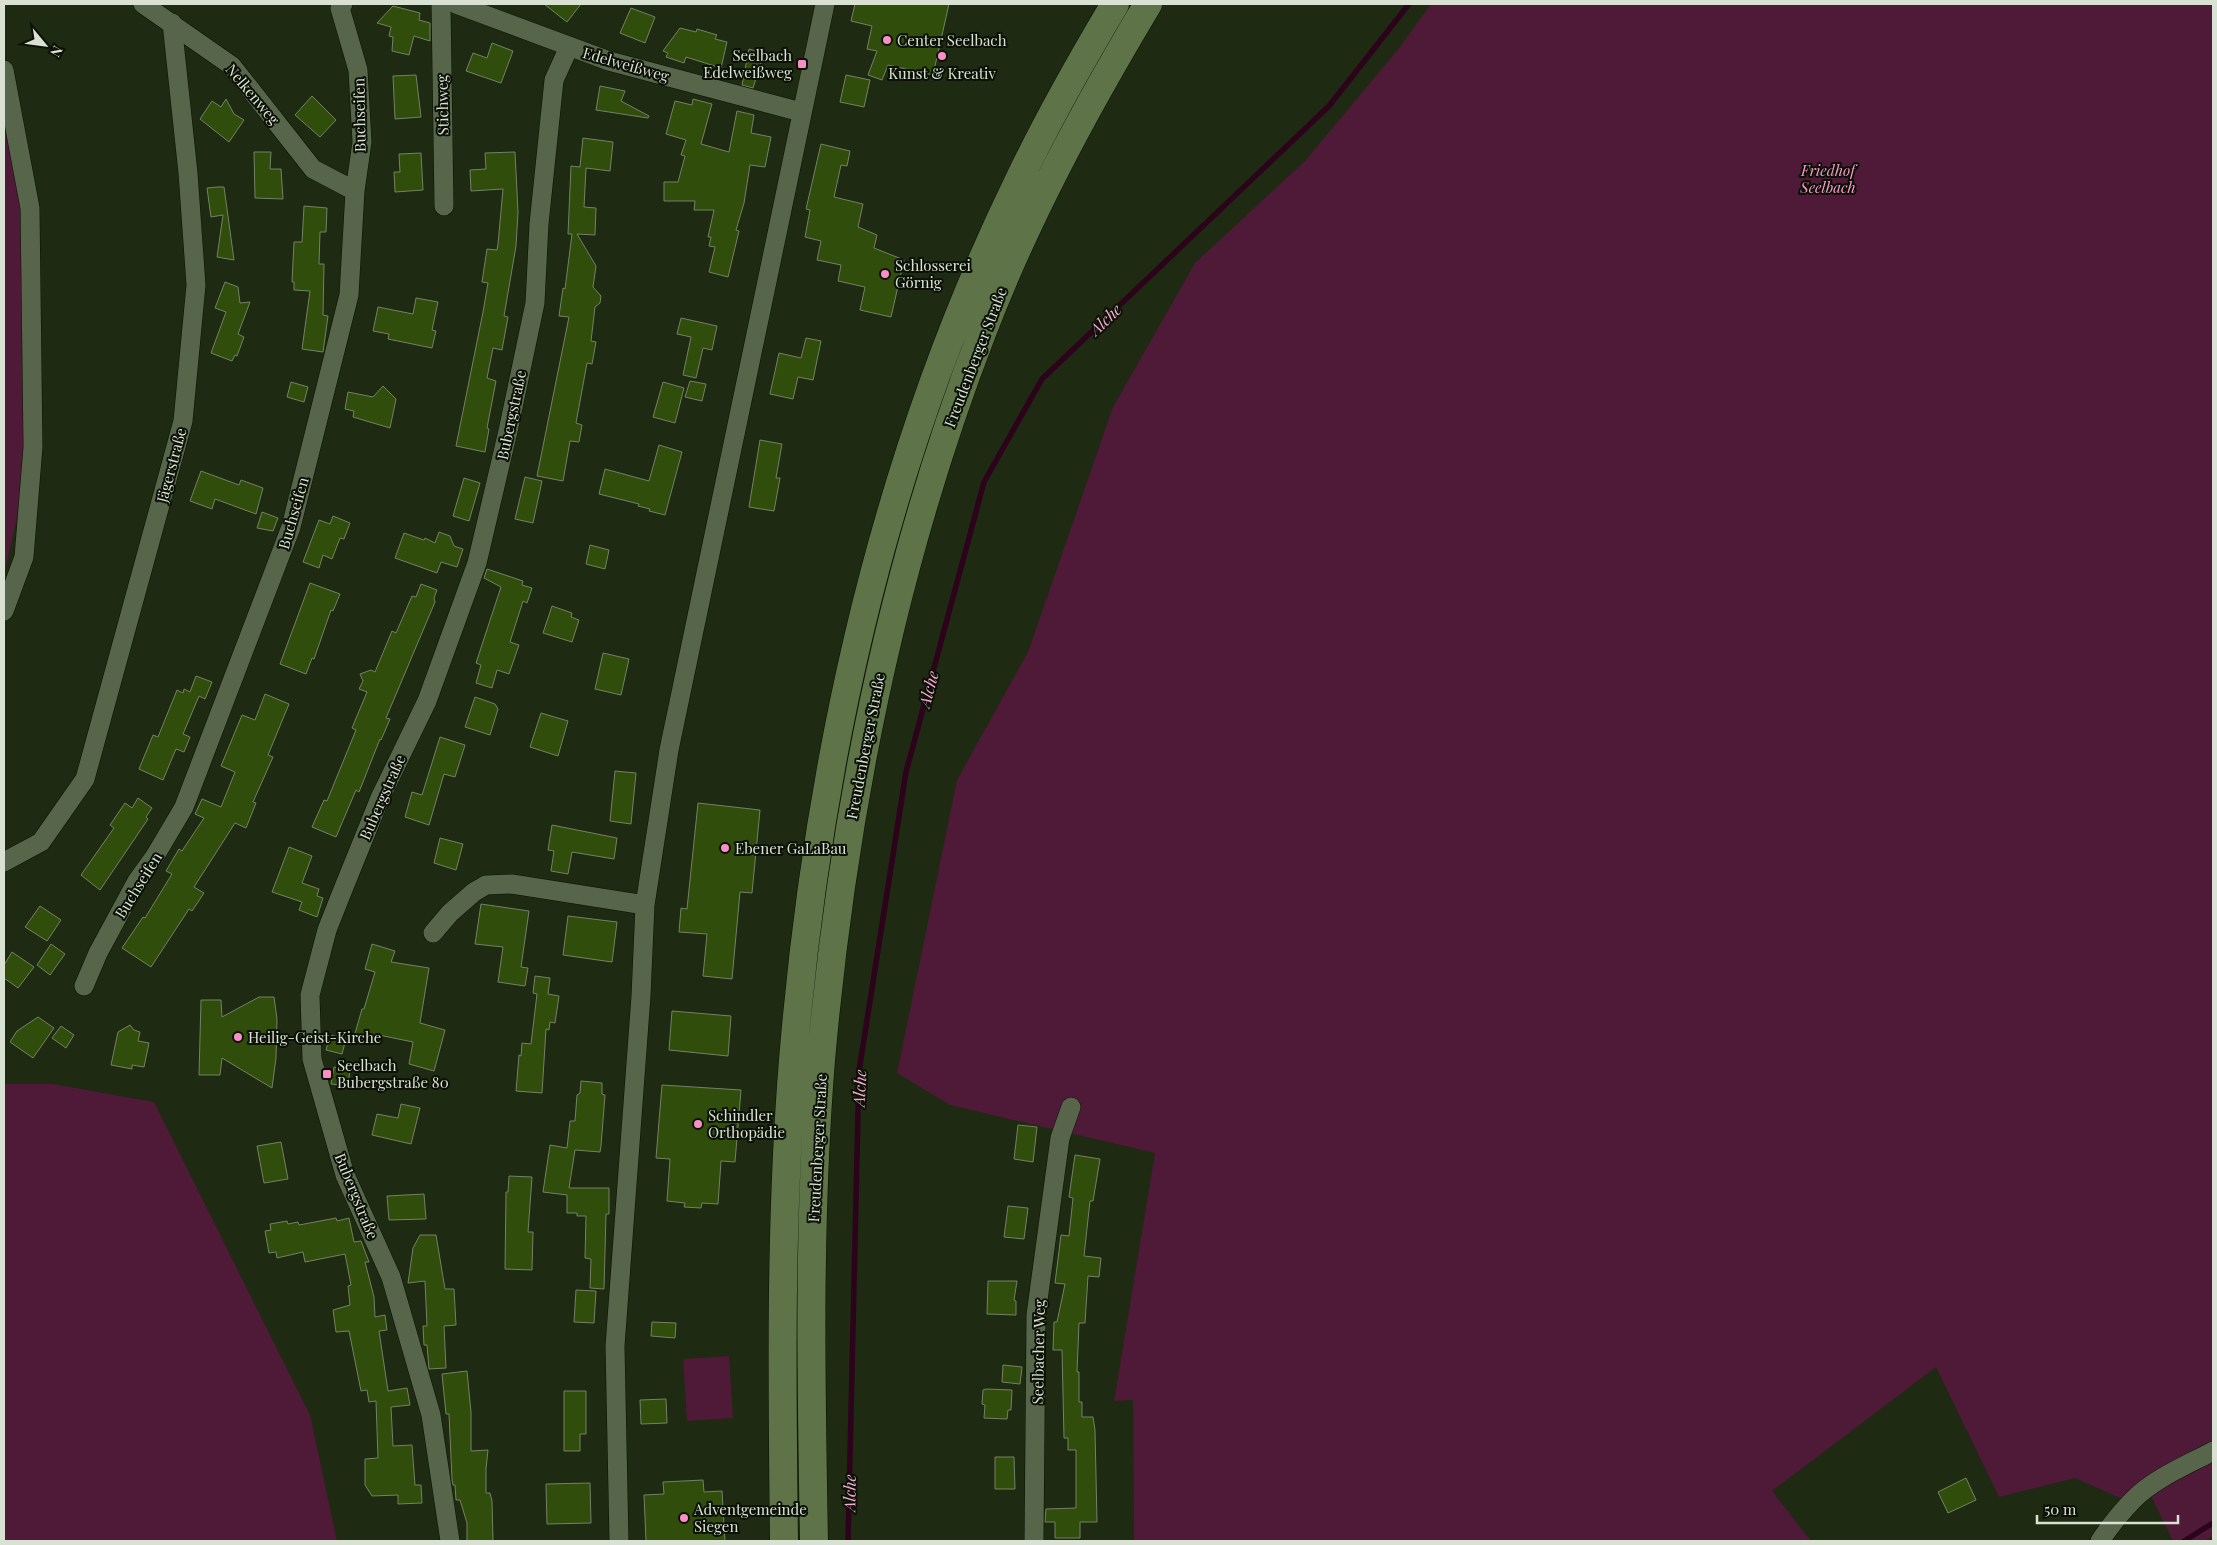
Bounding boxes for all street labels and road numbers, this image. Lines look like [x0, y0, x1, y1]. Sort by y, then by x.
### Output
street label: Edelweißweg [581, 42, 672, 86]
street label: Nelkenweg [222, 59, 284, 129]
street label: Stichweg [431, 74, 453, 136]
street label: Buchseifen [348, 78, 370, 152]
street label: Freudenberger Straße [939, 284, 1011, 430]
street label: Bubergstraße [492, 368, 530, 462]
street label: Jägerstraße [151, 425, 191, 506]
street label: Buchseifen [273, 475, 313, 551]
street label: Freudenberger Straße [841, 671, 889, 821]
street label: Bubergstraße [354, 751, 410, 843]
street label: Buchseifen [110, 848, 166, 922]
street label: Freudenberger Straße [803, 1073, 831, 1223]
street label: Bubergstraße [331, 1150, 383, 1242]
street label: Seelbacher Weg [1027, 1299, 1049, 1405]

